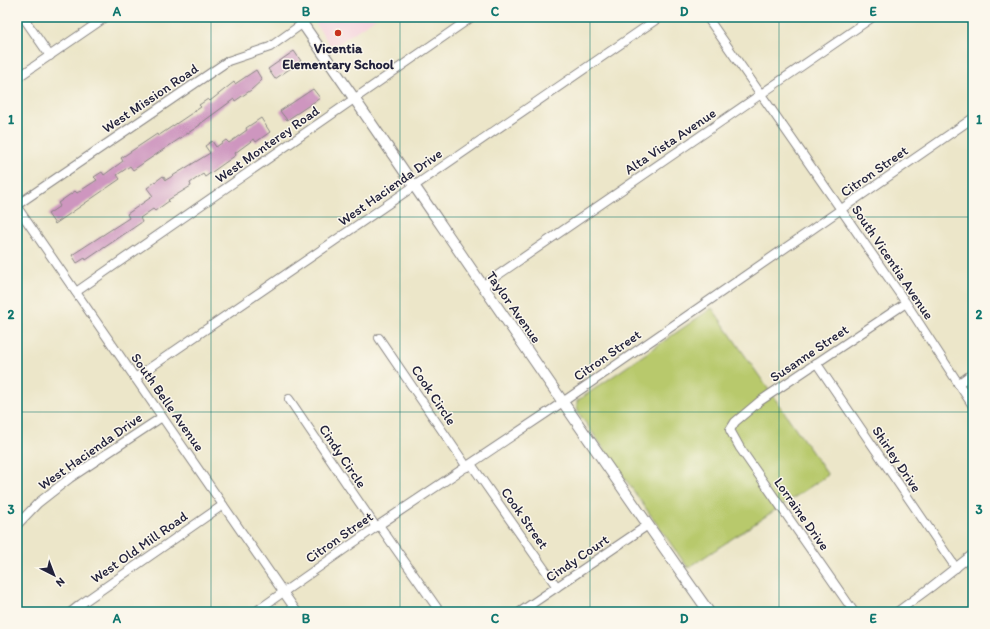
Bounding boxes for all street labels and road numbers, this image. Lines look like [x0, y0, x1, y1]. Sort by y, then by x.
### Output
street label: West Mission Road [99, 60, 202, 137]
street label: West Monterey Road [212, 102, 323, 187]
street label: Alta Vista Avenue [621, 104, 720, 178]
street label: Citron Street [837, 142, 911, 201]
street label: West Hacienda Drive [335, 145, 446, 230]
street label: South Vicentia Avenue [848, 202, 937, 323]
street label: Taylor Avenue [483, 268, 545, 347]
street label: Susanne Street [767, 321, 852, 386]
street label: Citron Street [570, 326, 644, 385]
street label: South Belle Avenue [127, 350, 208, 455]
street label: Cook Circle [407, 362, 460, 429]
street label: West Hacienda Drive [35, 409, 146, 494]
street label: Cindy Circle [315, 421, 370, 491]
street label: Shirley Drive [868, 423, 925, 496]
street label: Lorraine Drive [770, 475, 833, 554]
street label: Cook Street [497, 484, 552, 552]
street label: West Old Mill Road [88, 508, 191, 587]
street label: Citron Street [302, 508, 376, 567]
street label: Cindy Court [542, 531, 612, 586]

